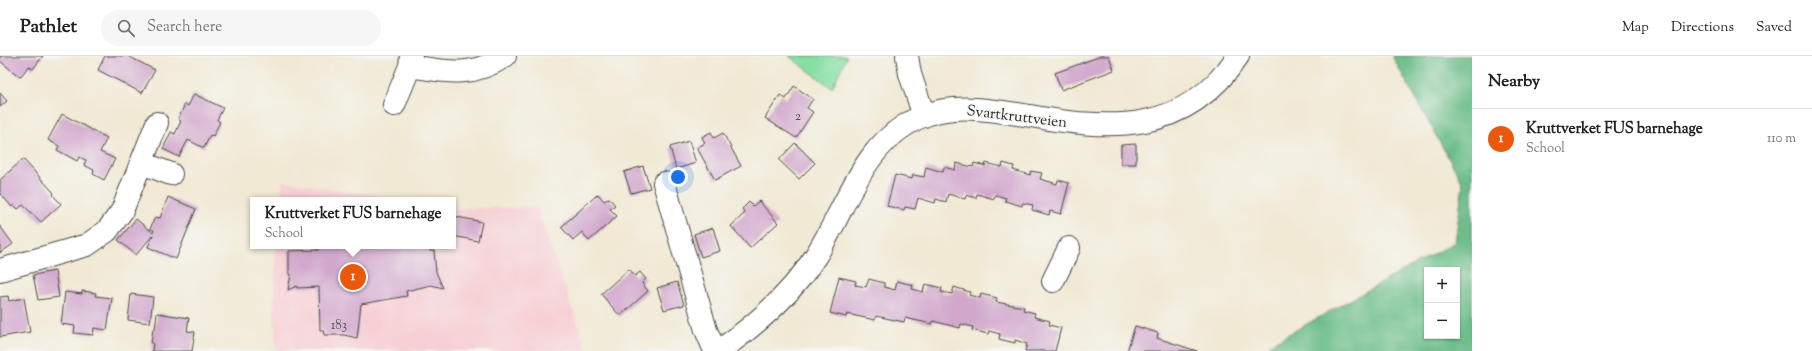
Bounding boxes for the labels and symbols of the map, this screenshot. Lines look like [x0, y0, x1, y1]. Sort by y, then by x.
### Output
street label: Svartkruttveien [965, 101, 1068, 134]
house number: 2 [795, 108, 801, 126]
your location [668, 167, 688, 187]
pin: 1 [340, 262, 366, 292]
house number: 183 [331, 317, 347, 335]

